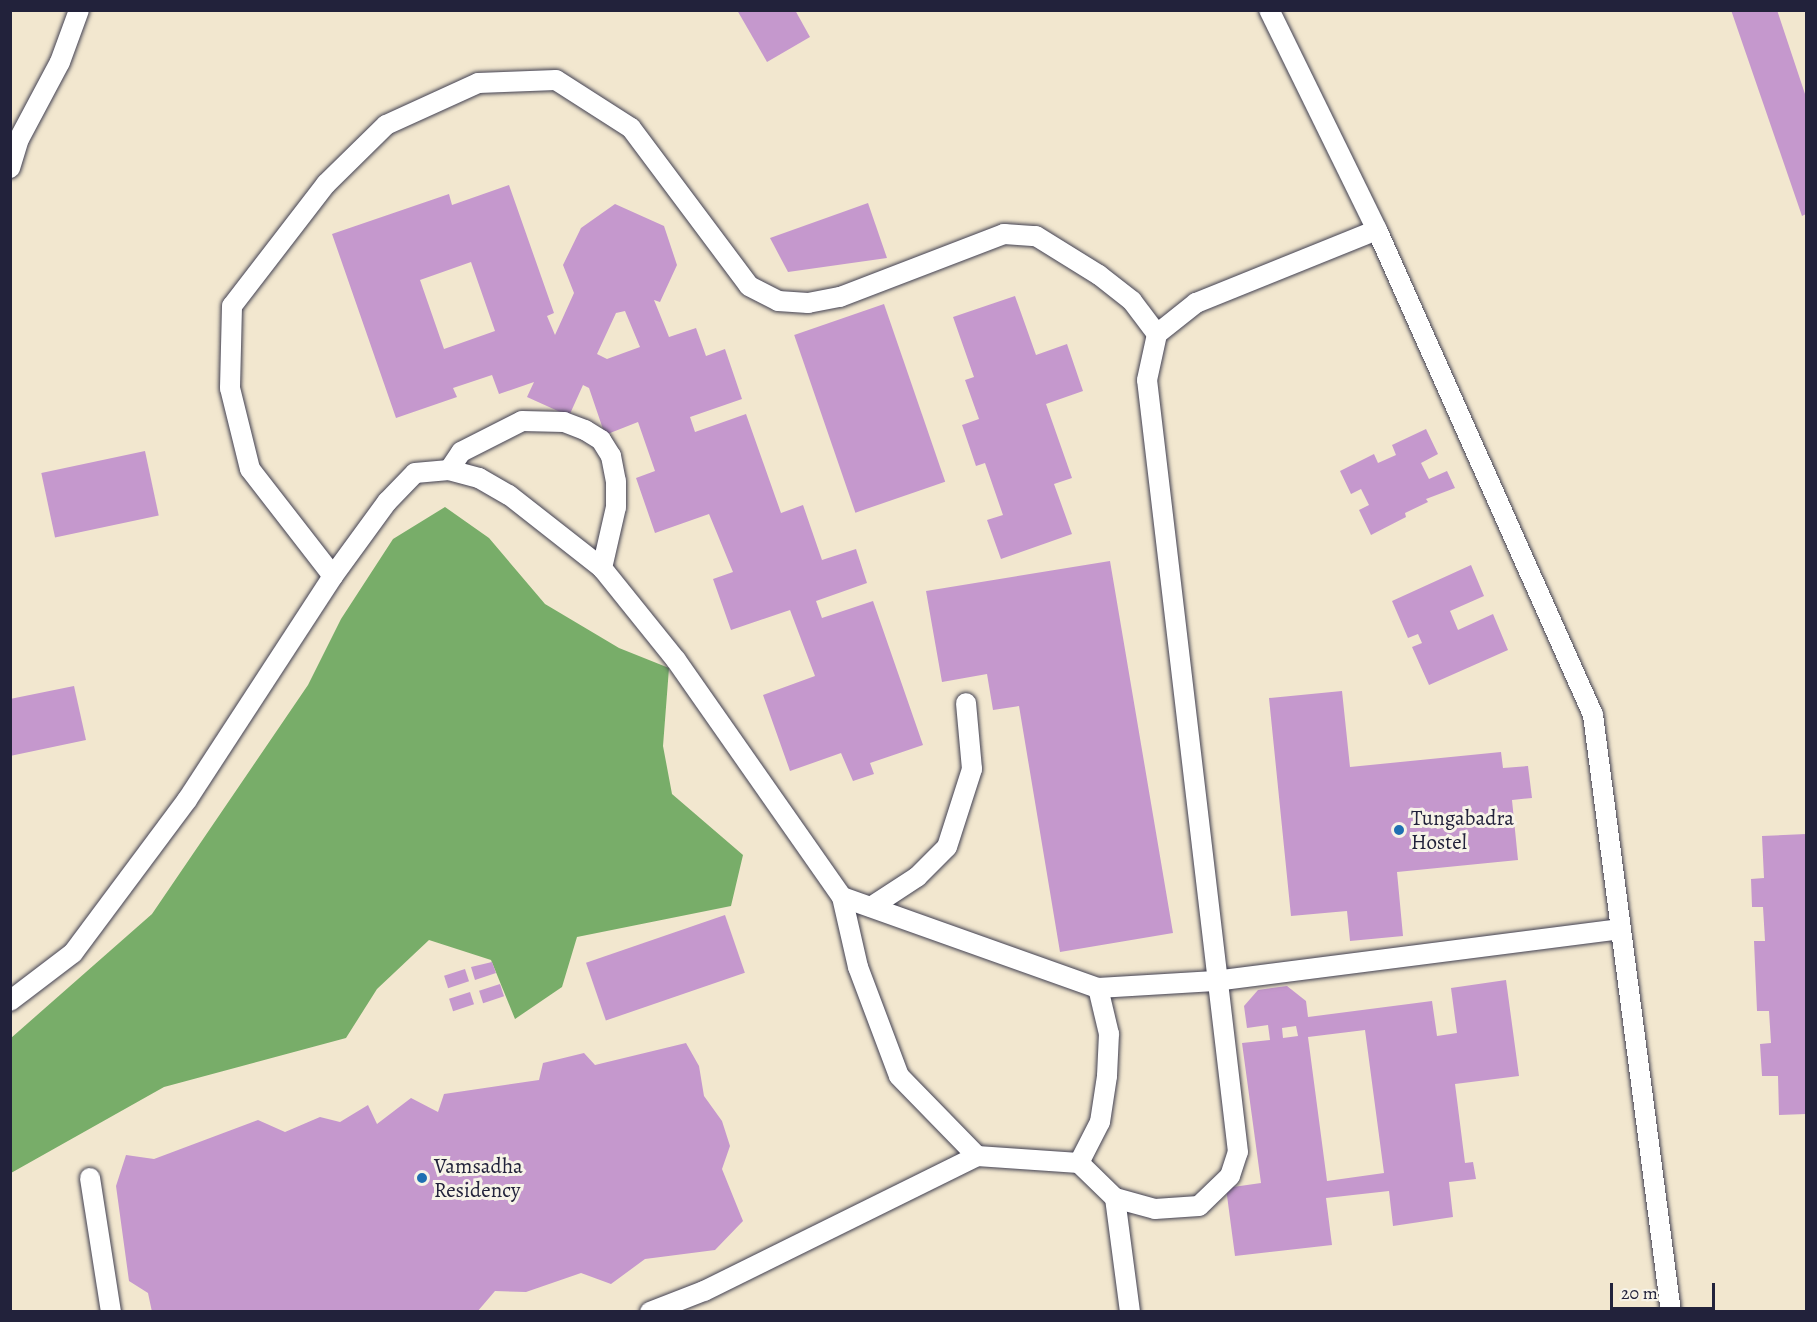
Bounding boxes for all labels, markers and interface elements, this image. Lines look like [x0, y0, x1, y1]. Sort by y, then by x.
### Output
place label: Tungabadra Hostel [1411, 805, 1514, 855]
marker: Tungabadra Hostel [1392, 823, 1406, 837]
place label: Vamsadha Residency [434, 1153, 523, 1203]
marker: Vamsadha Residency [415, 1171, 429, 1185]
scale bar [1613, 1271, 1718, 1309]
text: 20 m [1621, 1281, 1658, 1305]

